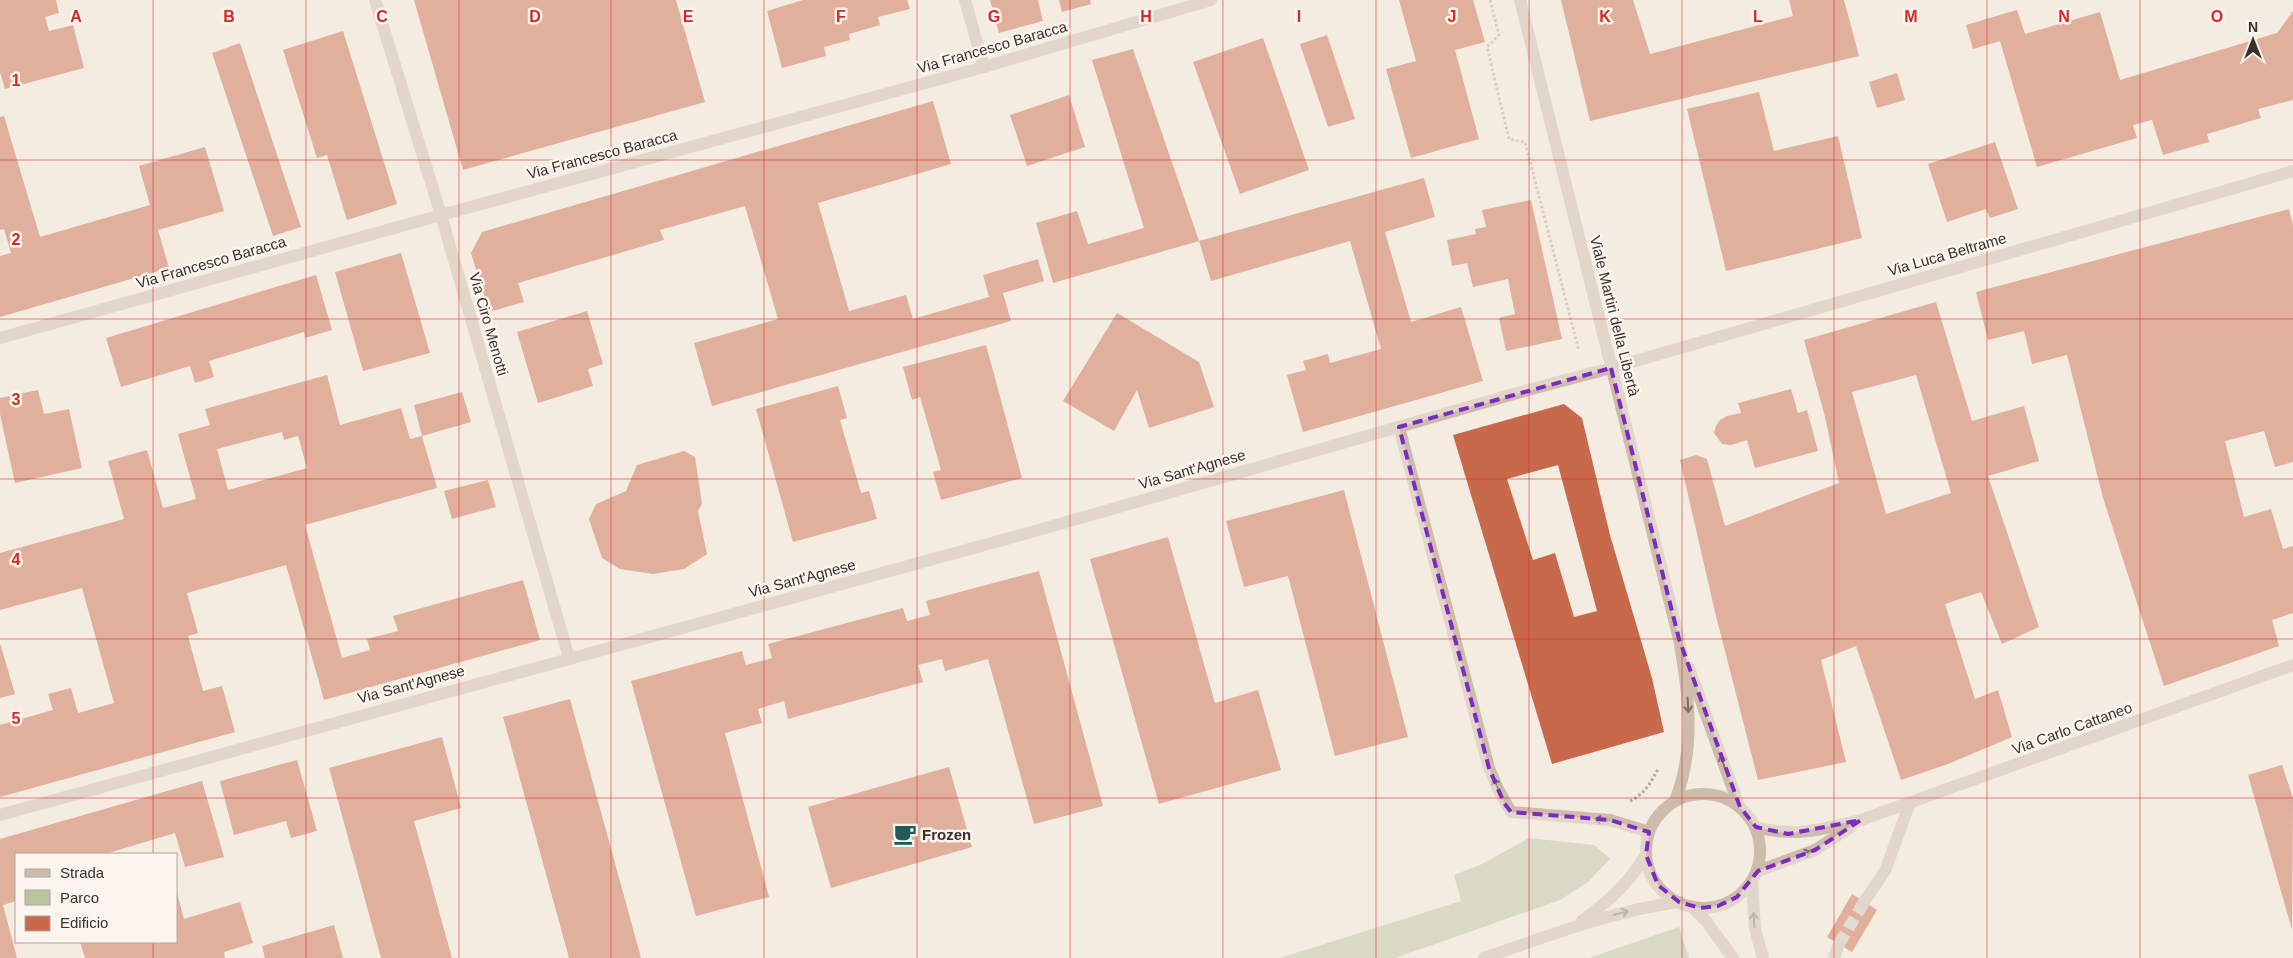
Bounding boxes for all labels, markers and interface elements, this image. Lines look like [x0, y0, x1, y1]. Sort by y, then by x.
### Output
text: A [70, 8, 82, 25]
text: B [223, 8, 235, 25]
text: C [376, 8, 388, 25]
text: D [529, 8, 541, 25]
text: E [683, 8, 694, 25]
text: F [836, 8, 846, 25]
text: G [988, 8, 1000, 25]
text: H [1140, 8, 1152, 25]
text: I [1297, 8, 1301, 25]
text: J [1448, 8, 1456, 25]
text: K [1599, 8, 1611, 25]
text: L [1753, 8, 1763, 25]
text: M [1904, 8, 1918, 25]
text: N [2058, 8, 2070, 25]
text: O [2211, 8, 2223, 25]
north arrow [2228, 15, 2278, 65]
street label: Via Francesco Baracca [915, 17, 1069, 77]
text: N [2248, 19, 2258, 35]
text: 1 [12, 72, 21, 89]
street label: Via Francesco Baracca [525, 126, 680, 182]
street label: Via Luca Beltrame [1886, 229, 2008, 279]
text: 2 [12, 231, 21, 248]
street label: Via Francesco Baracca [134, 232, 288, 292]
street label: Viale Martiri della Libertà [1587, 234, 1643, 399]
street label: Via Ciro Menotti [466, 270, 512, 378]
text: 3 [12, 391, 21, 408]
street label: Via Sant'Agnese [1137, 446, 1247, 492]
text: 4 [12, 551, 21, 568]
street label: Via Sant'Agnese [747, 556, 857, 600]
street label: Via Sant'Agnese [356, 662, 466, 706]
one-way arrow [1684, 697, 1693, 713]
street label: Via Carlo Cattaneo [2010, 698, 2134, 758]
text: 5 [12, 710, 21, 727]
one-way arrow [1717, 754, 1727, 770]
one-way arrow [1491, 778, 1500, 793]
one-way arrow [1595, 815, 1611, 825]
cafe icon: Frozen [892, 821, 918, 847]
place label: Frozen [922, 826, 971, 843]
one-way arrow [1796, 849, 1811, 858]
legend [15, 853, 178, 943]
text: Strada [60, 864, 105, 881]
text: Parco [60, 889, 99, 906]
one-way arrow [1613, 908, 1629, 917]
one-way arrow [1750, 912, 1759, 928]
text: Edificio [60, 914, 108, 931]

